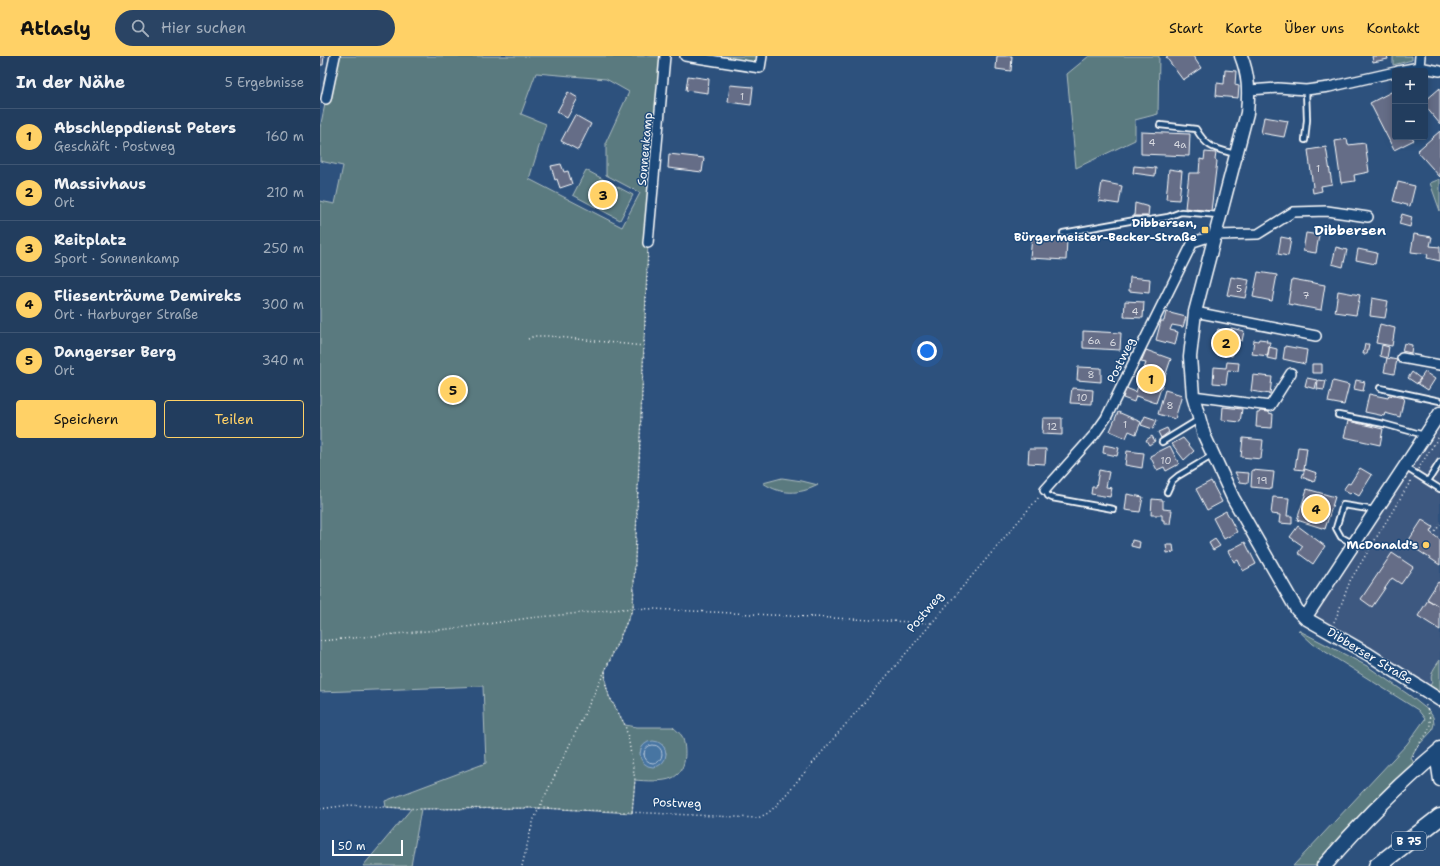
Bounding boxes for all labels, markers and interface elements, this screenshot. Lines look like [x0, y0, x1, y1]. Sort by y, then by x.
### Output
search box [115, 10, 395, 46]
text: Atlasly [20, 16, 91, 41]
icon: search [129, 17, 151, 39]
text: Hier suchen [161, 18, 246, 38]
text: Start [1169, 19, 1203, 37]
text: Karte [1225, 19, 1262, 37]
text: Über uns [1284, 19, 1344, 37]
text: Kontakt [1366, 19, 1420, 37]
map controls [1392, 68, 1428, 140]
button: + [1392, 68, 1428, 104]
text: In der Nähe [16, 71, 125, 93]
text: 5 Ergebnisse [225, 74, 304, 91]
house number: 1 [740, 90, 744, 103]
button: − [1392, 104, 1428, 140]
street label: Sonnenkamp [634, 111, 656, 186]
text: Abschleppdienst Peters [54, 118, 236, 138]
text: 1 [26, 128, 32, 145]
text: 160 m [266, 128, 304, 145]
house number: 4 [1149, 136, 1156, 149]
text: Geschäft · Postweg [54, 138, 175, 155]
house number: 4a [1173, 138, 1187, 151]
house number: 1 [1316, 162, 1320, 175]
text: Massivhaus [54, 174, 146, 194]
pin: 3 [590, 180, 616, 210]
text: 2 [24, 184, 34, 201]
text: 210 m [266, 184, 304, 201]
text: Ort [54, 194, 75, 211]
place label: Dibbersen, Bürgermeister-Becker-Straße [1014, 215, 1197, 245]
district label: Dibbersen [1314, 221, 1386, 239]
marker: Dibbersen, Bürgermeister-Becker-Straße [1200, 225, 1210, 235]
text: Reitplatz [54, 230, 127, 250]
text: 3 [24, 240, 34, 257]
text: 250 m [263, 240, 304, 257]
text: Sport · Sonnenkamp [54, 250, 180, 267]
house number: 5 [1236, 282, 1242, 295]
text: Fliesenträume Demireks [54, 286, 241, 306]
house number: 7 [1303, 289, 1310, 302]
text: 4 [24, 296, 34, 313]
text: 300 m [261, 296, 304, 313]
house number: 4 [1132, 305, 1139, 318]
text: Ort · Harburger Straße [54, 306, 198, 323]
pin: 2 [1213, 328, 1239, 358]
house number: 6a [1087, 334, 1101, 347]
street label: Postweg [1103, 335, 1139, 385]
house number: 6 [1110, 336, 1117, 349]
your location [917, 341, 937, 361]
text: Dangerser Berg [54, 342, 176, 362]
text: 5 [25, 352, 33, 369]
text: 340 m [262, 352, 304, 369]
text: Ort [54, 362, 75, 379]
pin: 1 [1138, 364, 1164, 394]
house number: 8 [1088, 368, 1095, 381]
pin: 5 [440, 375, 466, 405]
house number: 10 [1077, 391, 1087, 404]
house number: 8 [1167, 399, 1174, 412]
button: Speichern [16, 400, 156, 438]
button: Teilen [164, 400, 304, 438]
house number: 1 [1123, 418, 1127, 431]
house number: 12 [1047, 420, 1057, 433]
house number: 10 [1161, 454, 1171, 467]
house number: 19 [1257, 474, 1267, 487]
pin: 4 [1303, 494, 1329, 524]
place label: McDonald's [1346, 537, 1418, 553]
marker: McDonald's [1421, 540, 1431, 550]
street label: Postweg [903, 588, 947, 636]
street label: Dibberser Straße [1324, 624, 1416, 688]
street label: Postweg [652, 794, 702, 812]
road number: B 75 [1392, 832, 1426, 850]
scale bar [332, 838, 403, 857]
text: 50 m [338, 839, 366, 854]

